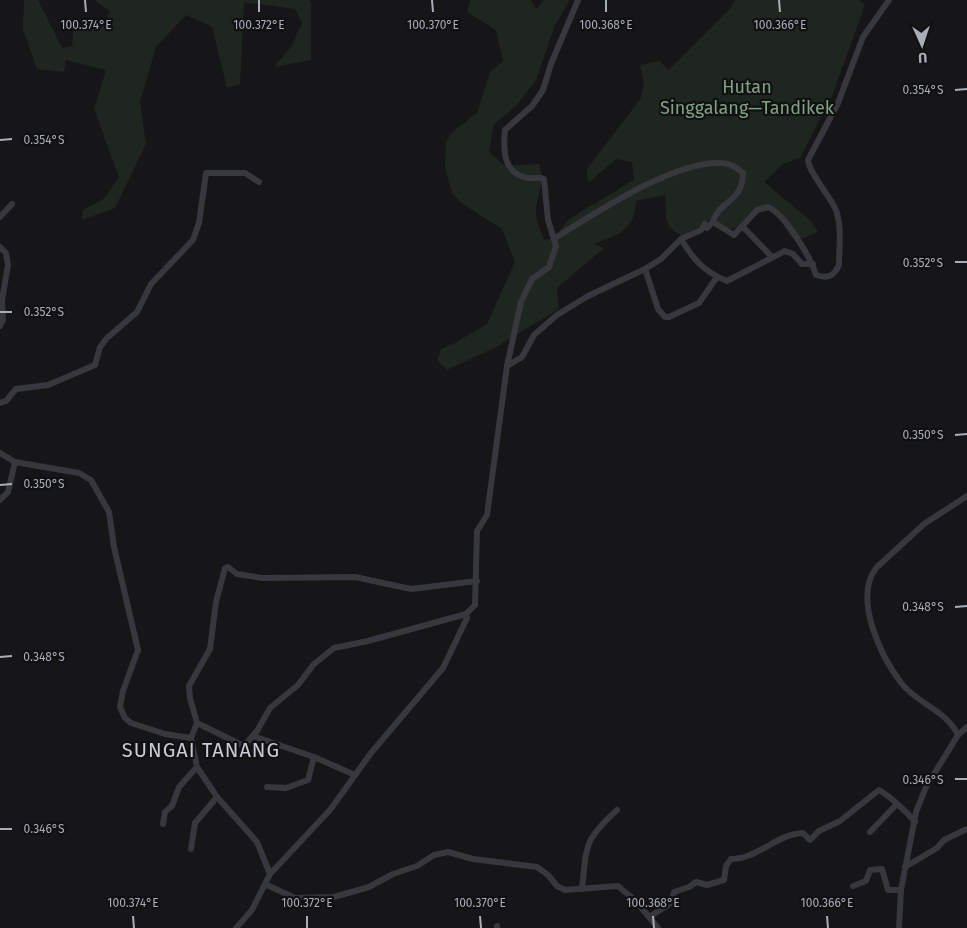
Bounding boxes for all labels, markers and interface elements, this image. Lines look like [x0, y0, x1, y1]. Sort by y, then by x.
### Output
text: 100.374°E [60, 18, 112, 32]
text: 100.372°E [233, 18, 285, 32]
text: 100.370°E [407, 18, 459, 32]
text: 100.368°E [579, 18, 633, 32]
text: 100.366°E [754, 18, 806, 32]
north arrow [897, 20, 947, 70]
text: U [918, 49, 928, 66]
park label: Hutan Singgalang—Tandikek [660, 76, 835, 119]
text: 0.354°S [903, 83, 944, 97]
text: 0.354°S [24, 133, 65, 147]
text: 0.352°S [903, 256, 944, 270]
text: 0.352°S [24, 305, 65, 319]
text: 0.350°S [902, 428, 944, 442]
text: 0.350°S [23, 477, 65, 491]
text: 0.348°S [902, 600, 944, 614]
text: 0.348°S [23, 650, 65, 664]
district label: SUNGAI TANANG [122, 738, 280, 762]
text: 0.346°S [902, 773, 944, 787]
text: 0.346°S [23, 822, 65, 836]
text: 100.374°E [107, 896, 159, 910]
text: 100.372°E [281, 896, 333, 910]
text: 100.370°E [454, 896, 506, 910]
text: 100.368°E [626, 896, 680, 910]
text: 100.366°E [801, 896, 853, 910]

